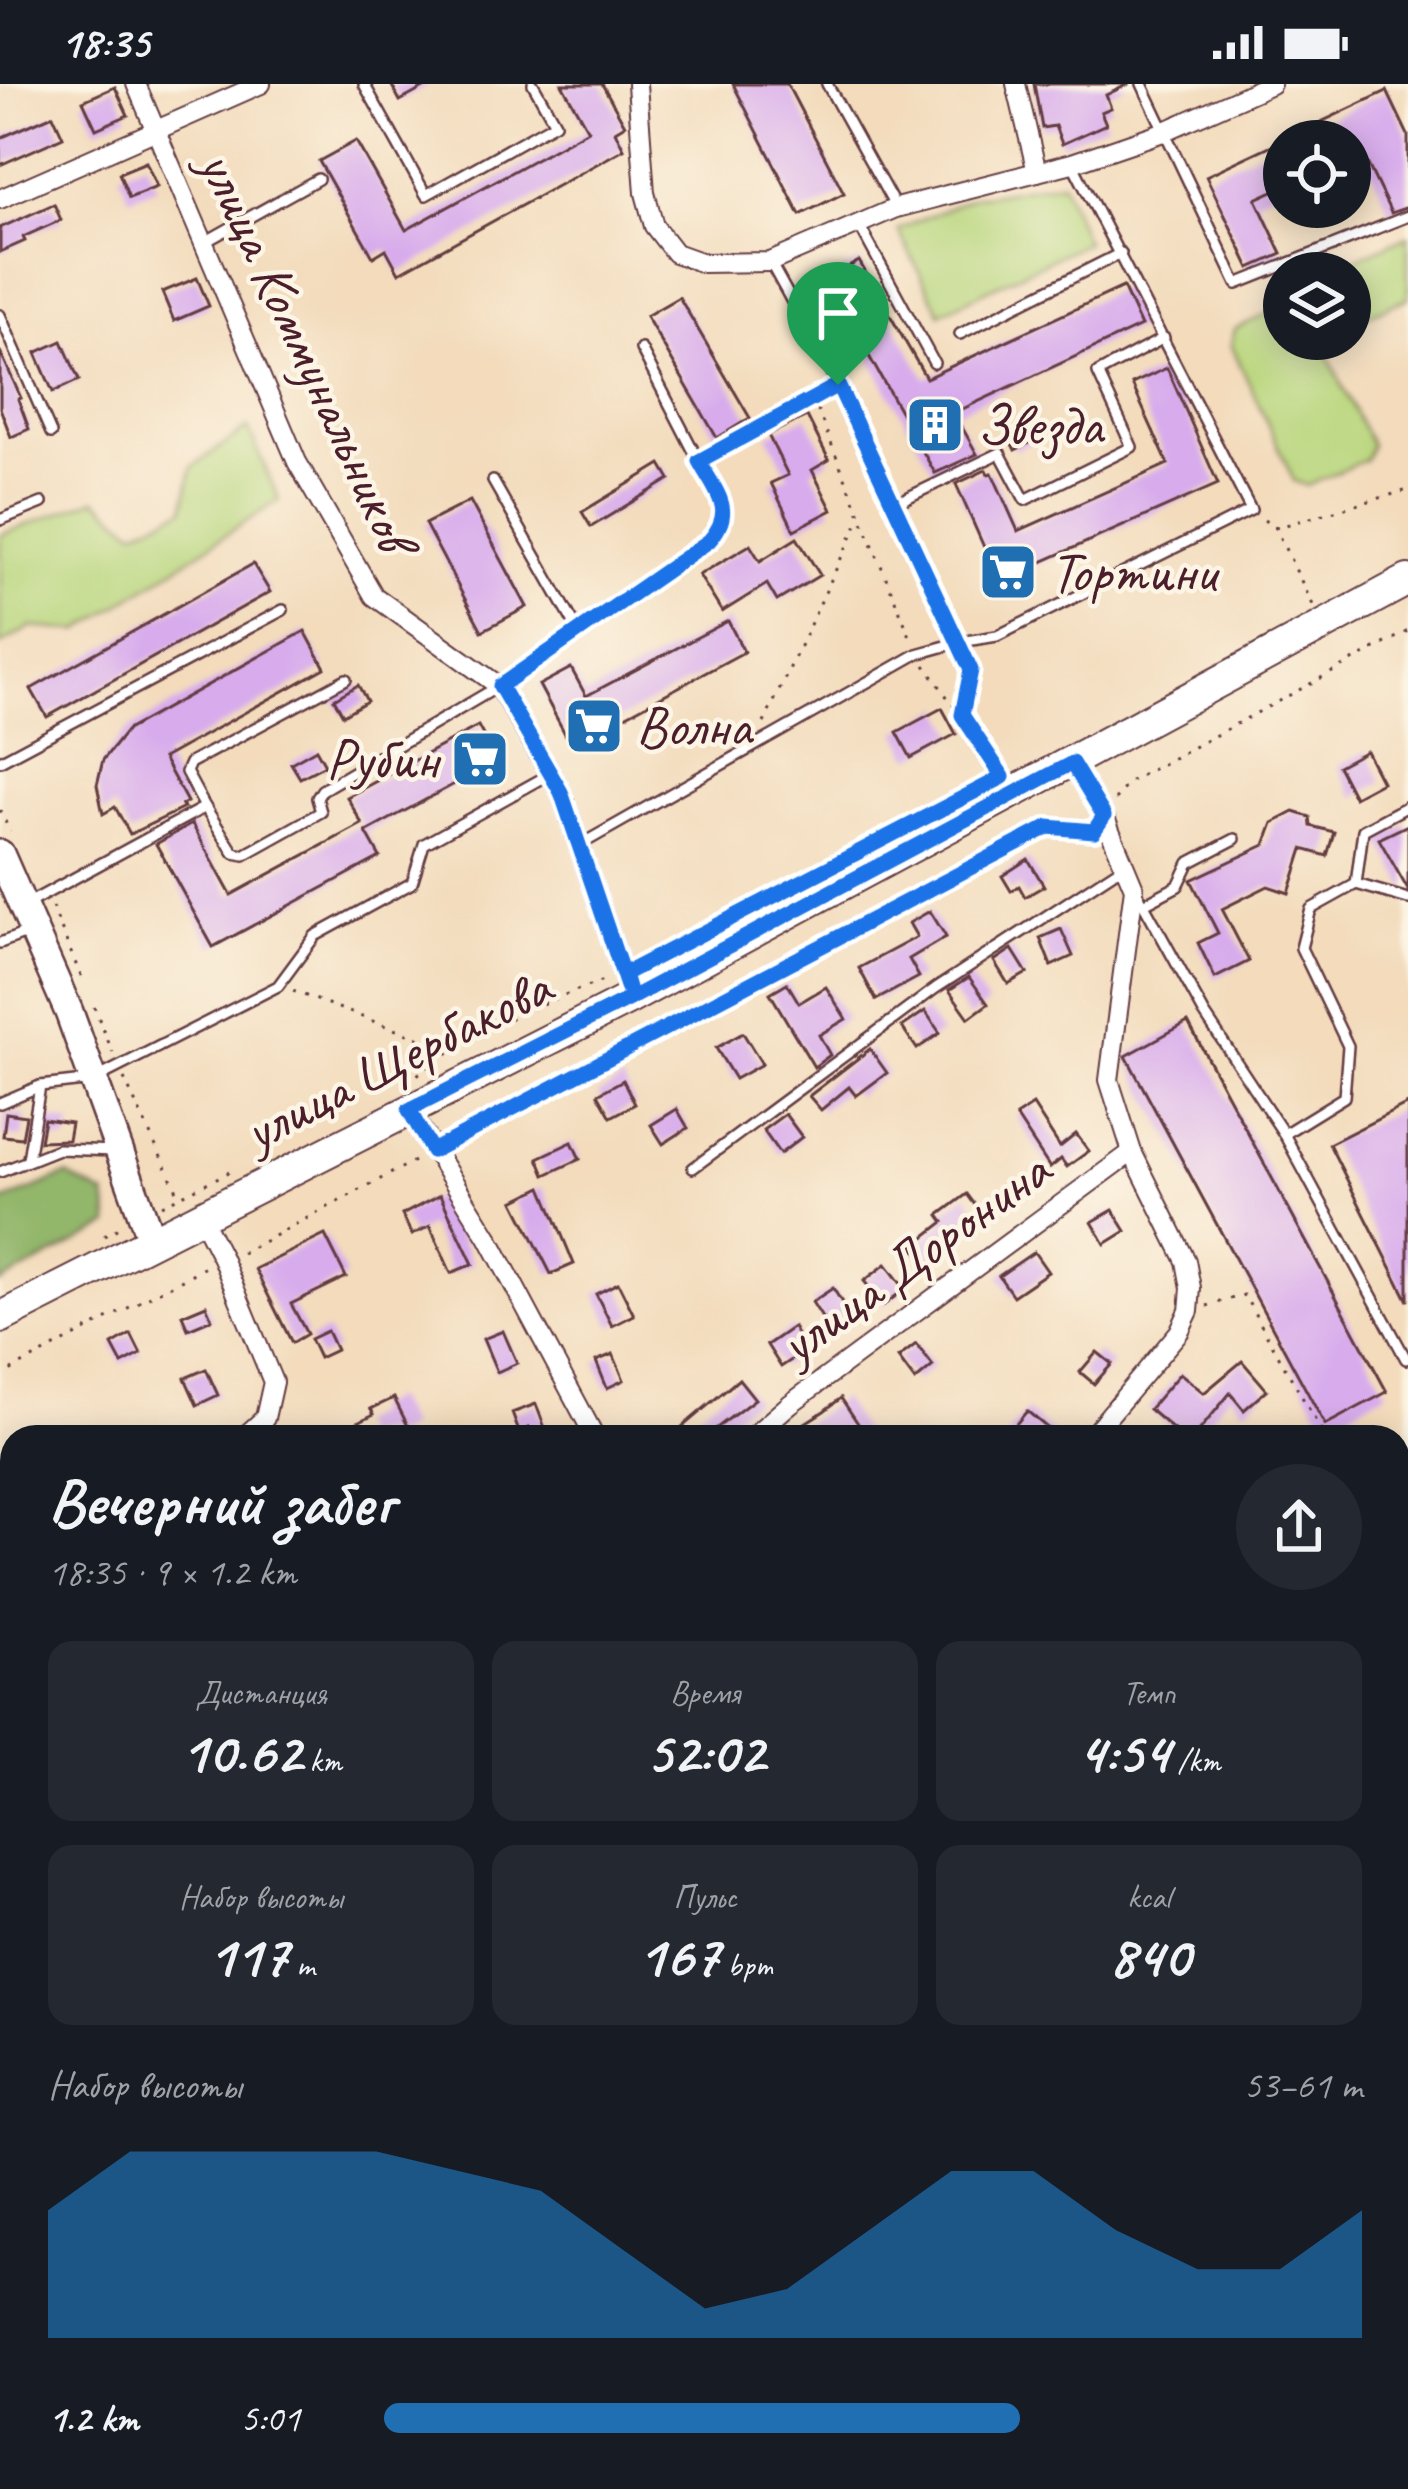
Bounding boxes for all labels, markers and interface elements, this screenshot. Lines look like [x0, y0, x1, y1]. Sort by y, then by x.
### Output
text: 18:35 [60, 14, 149, 71]
map controls [1263, 120, 1371, 360]
button: locate [1263, 120, 1371, 228]
street label: улица Коммунальников [182, 136, 437, 573]
button: layers [1263, 252, 1371, 360]
pin [787, 262, 889, 385]
icon: arrive [805, 280, 871, 346]
place label: Звезда [977, 389, 1105, 461]
building icon: Звезда [904, 394, 966, 456]
place label: Тортини [1050, 536, 1220, 608]
supermarket icon: Тортини [977, 541, 1039, 603]
place label: Волна [636, 690, 754, 762]
supermarket icon: Волна [563, 695, 625, 757]
place label: Рубин [326, 723, 442, 795]
supermarket icon: Рубин [449, 728, 511, 790]
street label: улица Щербакова [229, 949, 566, 1169]
street label: улица Доронина [762, 1132, 1067, 1381]
text: Вечерний забег [48, 1461, 393, 1544]
button: share [1236, 1464, 1362, 1590]
text: 18:35 · 9 × 1.2 km [48, 1548, 296, 1597]
text: Дистанция [195, 1672, 327, 1714]
text: Время [670, 1672, 740, 1714]
text: Темп [1122, 1672, 1176, 1714]
text: 10.62 [180, 1714, 301, 1790]
text: 52:02 [646, 1714, 764, 1790]
text: 4:54 [1077, 1714, 1169, 1790]
text: km [301, 1740, 342, 1782]
text: /km [1169, 1740, 1221, 1782]
text: Набор высоты [179, 1876, 343, 1918]
text: Пульс [673, 1876, 737, 1918]
text: kcal [1127, 1876, 1171, 1918]
text: 117 [207, 1918, 288, 1994]
text: 167 [637, 1918, 719, 1994]
text: 840 [1109, 1918, 1190, 1994]
text: m [288, 1944, 315, 1986]
text: bpm [719, 1944, 773, 1986]
text: Набор высоты [48, 2061, 242, 2110]
text: 53–61 m [1243, 2061, 1362, 2110]
text: 1.2 km [48, 2394, 139, 2443]
text: 5:01 [240, 2394, 300, 2443]

